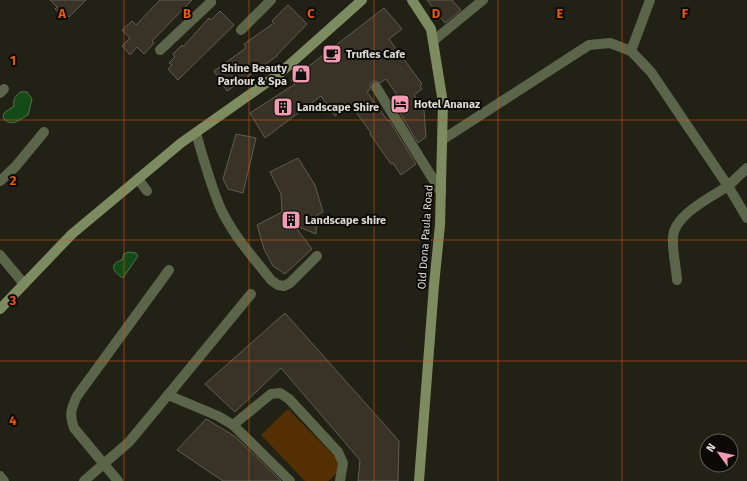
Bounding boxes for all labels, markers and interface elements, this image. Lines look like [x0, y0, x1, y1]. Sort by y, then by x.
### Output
text: A [57, 6, 66, 21]
text: B [183, 6, 191, 21]
text: C [307, 6, 315, 21]
text: D [432, 6, 441, 21]
text: E [557, 6, 564, 21]
text: F [682, 6, 689, 21]
cafe icon: Trufles Cafe [321, 43, 343, 65]
place label: Trufles Cafe [346, 48, 405, 61]
text: 1 [10, 53, 16, 68]
place label: Shine Beauty Parlour & Spa [218, 62, 287, 88]
shop icon: Shine Beauty Parlour & Spa [290, 63, 312, 85]
hotel icon: Hotel Ananaz [389, 93, 411, 115]
building icon: Landscape Shire [272, 96, 294, 118]
place label: Hotel Ananaz [414, 98, 480, 111]
place label: Landscape Shire [297, 101, 379, 114]
text: 2 [10, 173, 17, 188]
street label: Old Dona Paula Road [415, 184, 436, 290]
building icon: Landscape shire [280, 209, 302, 231]
place label: Landscape shire [305, 214, 386, 227]
text: 3 [9, 293, 17, 308]
text: 4 [9, 413, 17, 428]
north arrow [699, 433, 739, 473]
text: N [704, 441, 718, 454]

